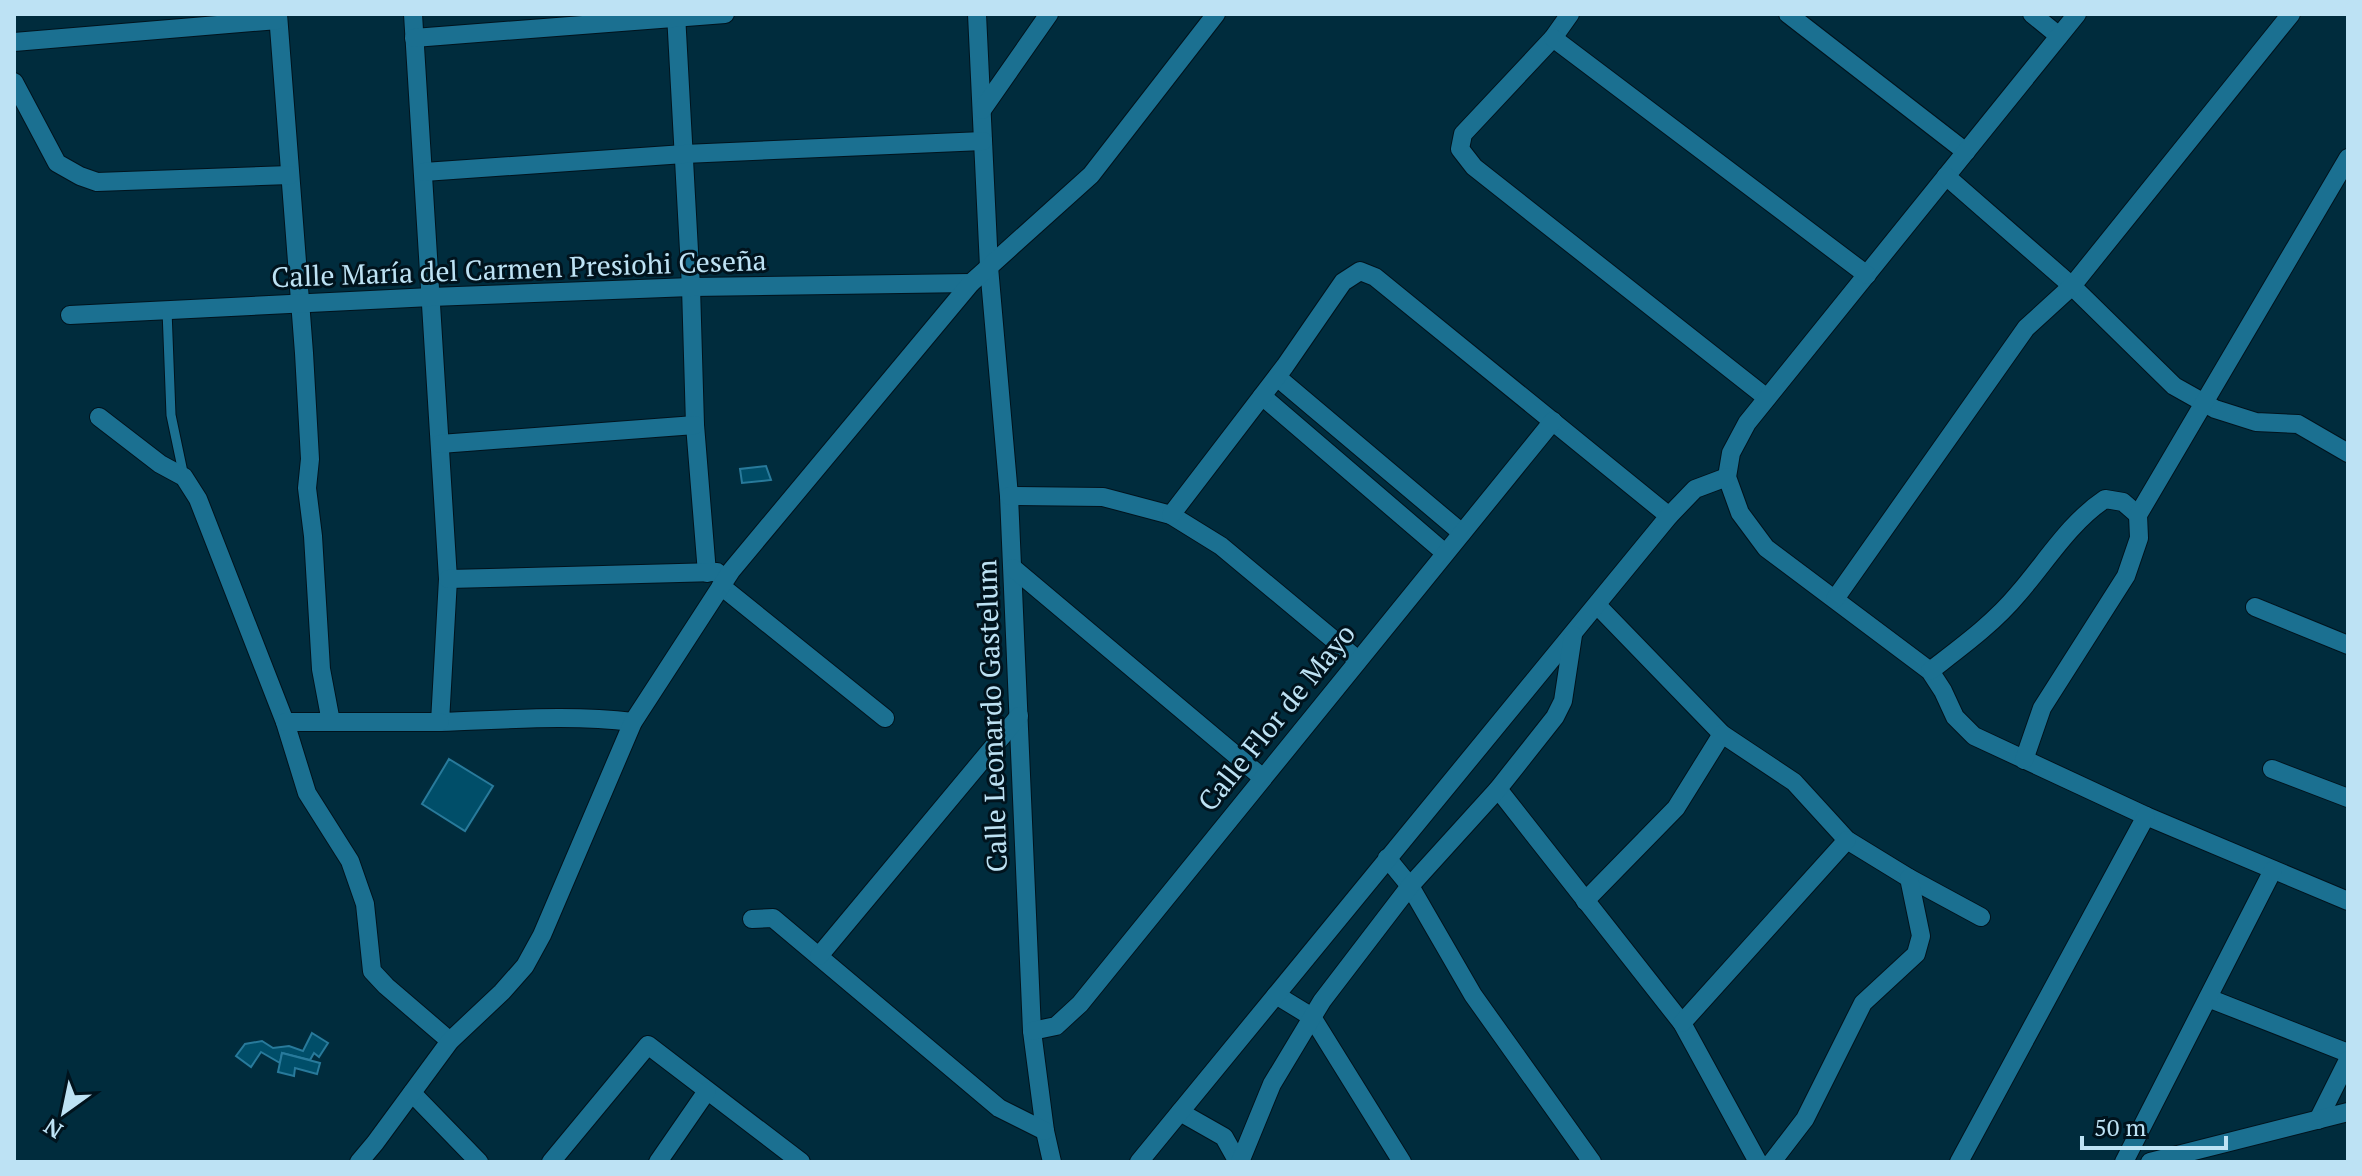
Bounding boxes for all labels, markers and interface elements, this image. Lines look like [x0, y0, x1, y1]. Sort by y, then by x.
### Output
street label: Calle María del Carmen Presiohi Ceseña [271, 241, 767, 295]
street label: Calle Leonardo Gastelum [967, 559, 1015, 873]
street label: Calle Flor de Mayo [1189, 616, 1363, 818]
north arrow [24, 1072, 104, 1152]
scale bar [2082, 1100, 2226, 1150]
text: 50 m [2094, 1111, 2146, 1143]
text: N [38, 1112, 68, 1146]

